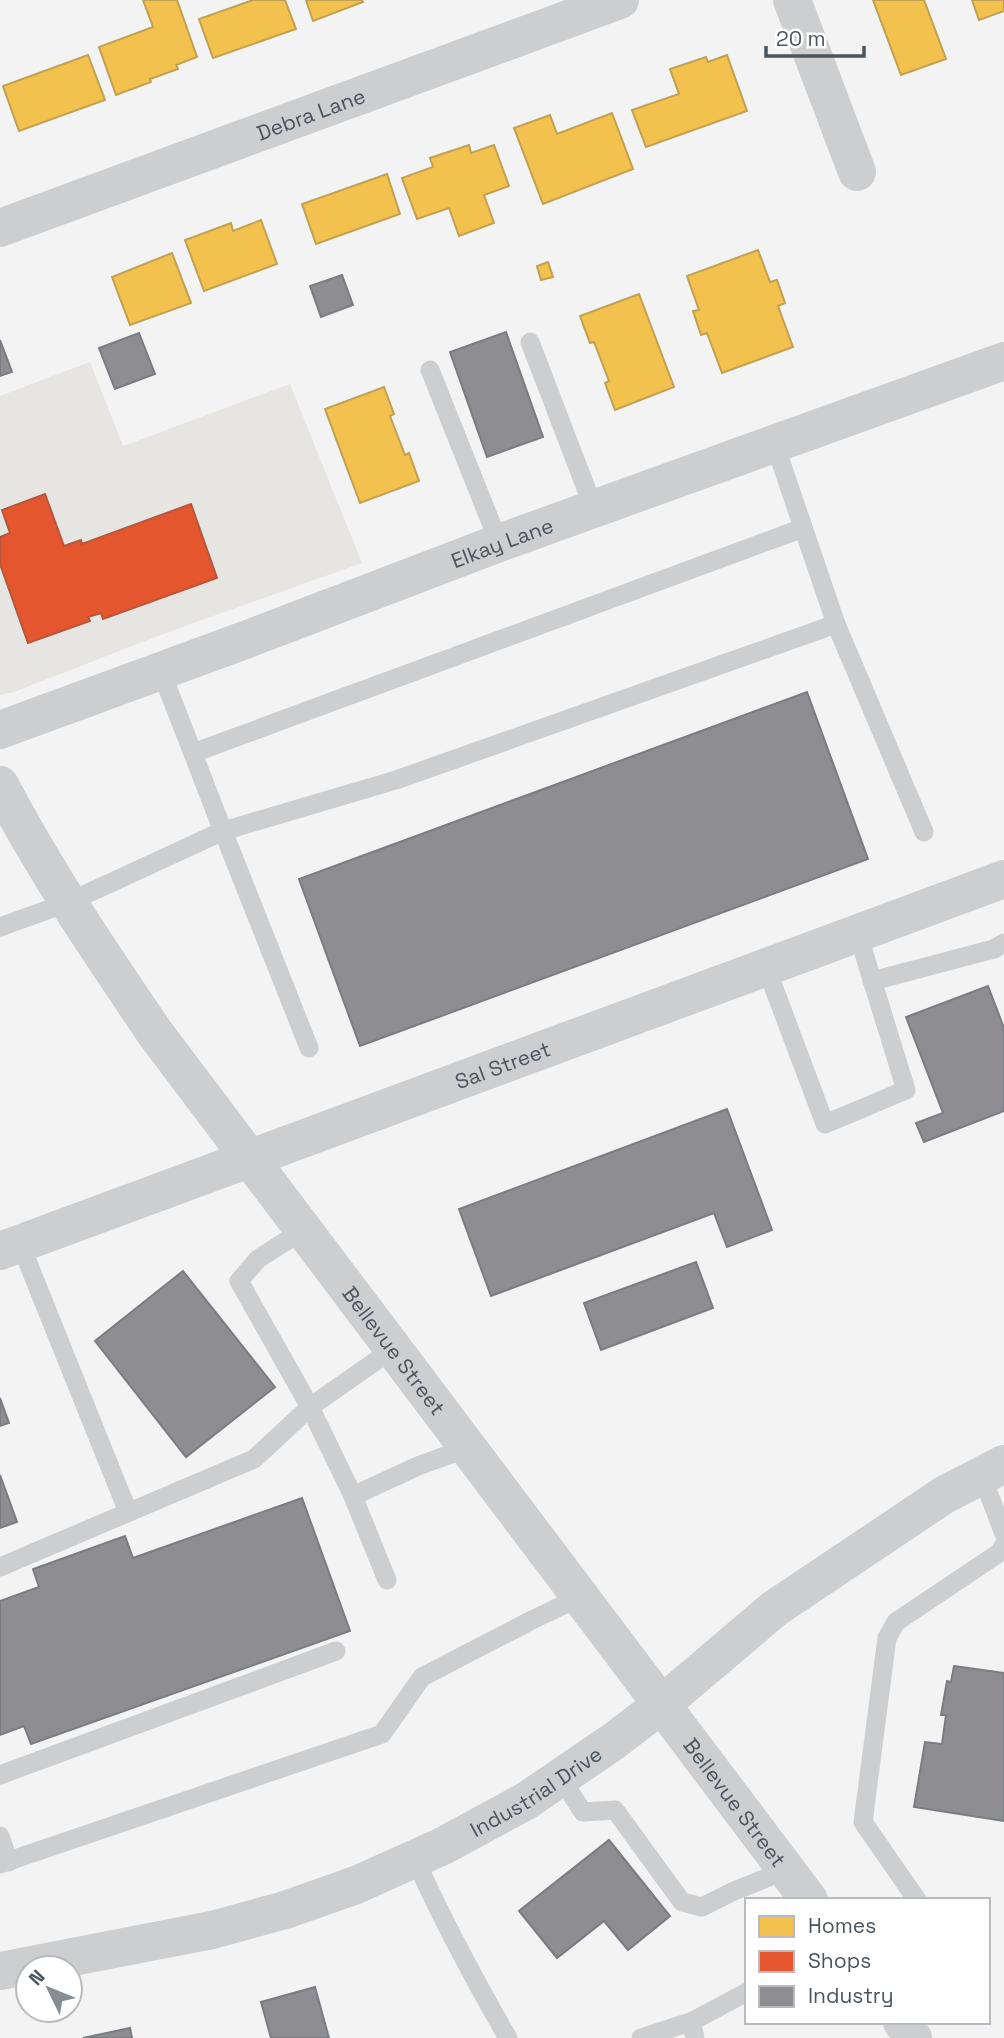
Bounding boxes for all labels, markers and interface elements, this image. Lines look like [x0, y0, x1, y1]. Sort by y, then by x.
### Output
scale bar [766, 14, 864, 58]
text: 20 m [776, 25, 826, 52]
street label: Debra Lane [253, 81, 369, 146]
street label: Elkay Lane [447, 511, 557, 574]
street label: Sal Street [451, 1035, 554, 1095]
street label: Bellevue Street [337, 1280, 452, 1420]
street label: Bellevue Street [678, 1732, 793, 1872]
street label: Industrial Drive [465, 1740, 607, 1842]
legend [745, 1898, 990, 2024]
text: Homes [808, 1912, 876, 1939]
text: Shops [808, 1947, 871, 1974]
north arrow [14, 1954, 84, 2024]
text: N [23, 1965, 50, 1991]
text: Industry [808, 1982, 894, 2009]

